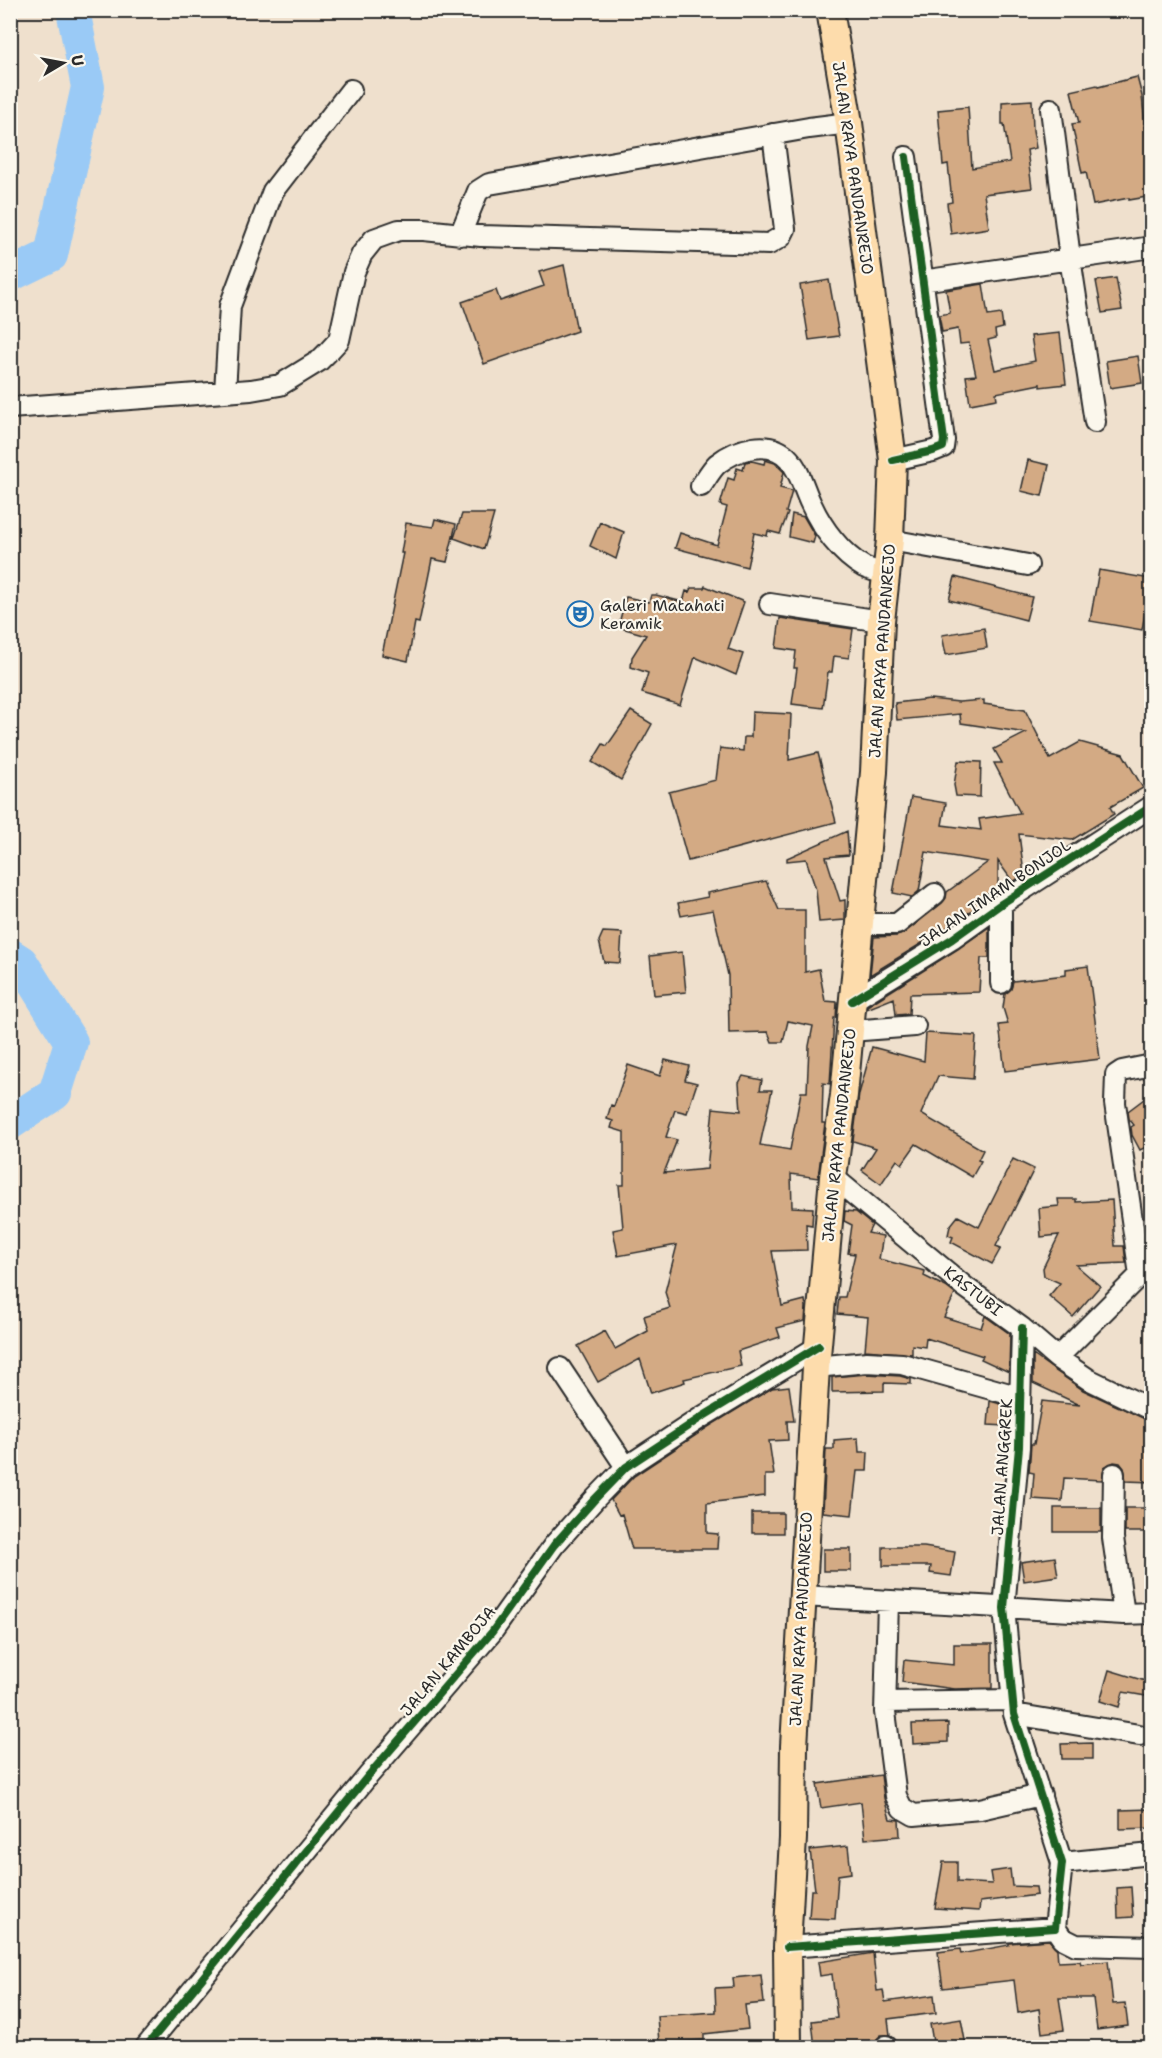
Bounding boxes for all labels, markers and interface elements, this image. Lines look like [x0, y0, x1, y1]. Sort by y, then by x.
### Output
north arrow [33, 33, 93, 93]
text: U [66, 53, 89, 68]
street label: JALAN RAYA PANDANREJO [828, 60, 878, 276]
street label: JALAN RAYA PANDANREJO [864, 543, 900, 759]
place label: Galeri Matahati Keramik [600, 595, 725, 634]
theatre icon: Galeri Matahati Keramik [565, 599, 595, 629]
street label: JALAN IMAM BONJOL [915, 834, 1075, 952]
street label: JALAN RAYA PANDANREJO [817, 1027, 861, 1243]
street label: KASTUBI [939, 1261, 1007, 1321]
street label: JALAN ANGGREK [987, 1397, 1017, 1536]
street label: JALAN RAYA PANDANREJO [785, 1511, 817, 1727]
street label: JALAN KAMBOJA [396, 1602, 500, 1720]

